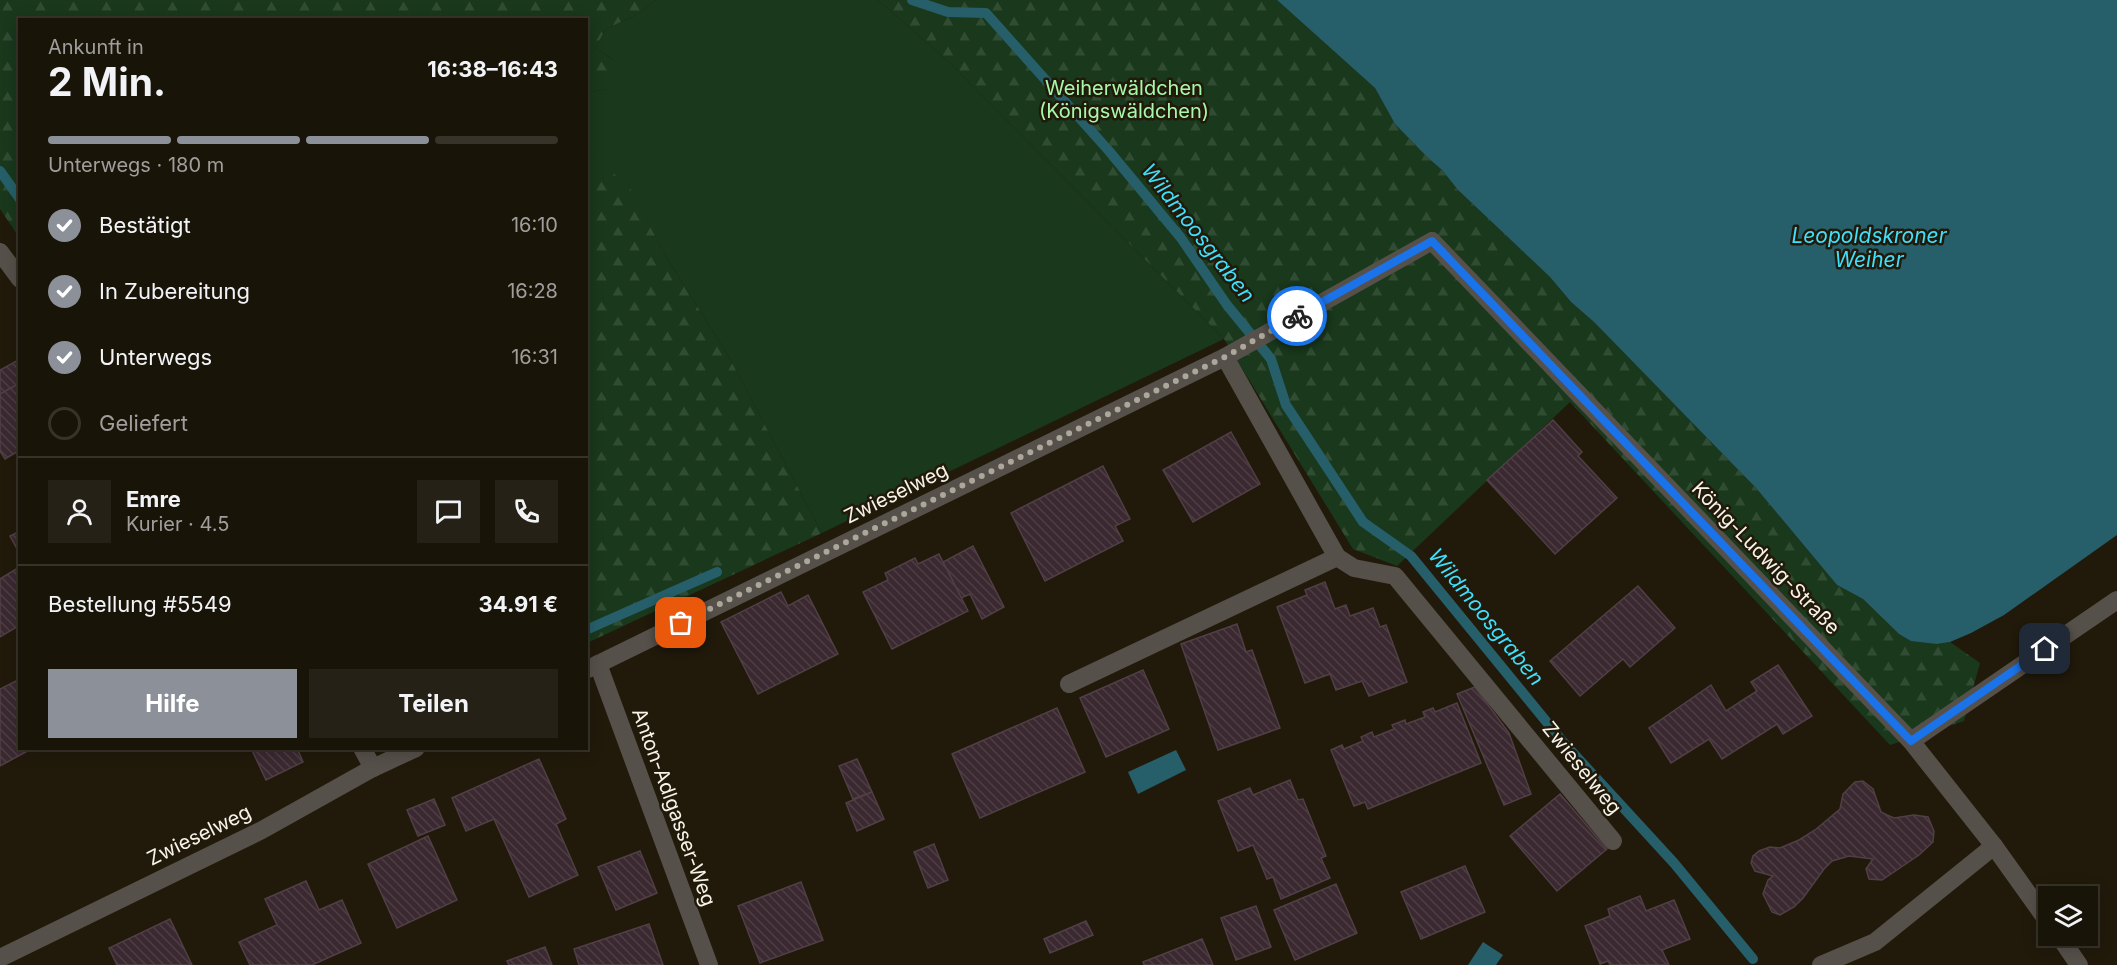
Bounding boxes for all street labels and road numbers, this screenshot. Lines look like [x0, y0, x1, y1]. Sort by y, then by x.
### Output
street label: Zwieselweg [840, 458, 952, 528]
street label: König-Ludwig-Straße [1687, 477, 1845, 639]
street label: Anton-Adlgasser-Weg [627, 705, 721, 909]
street label: Zwieselweg [1537, 717, 1627, 819]
street label: Zwieselweg [143, 800, 255, 870]

